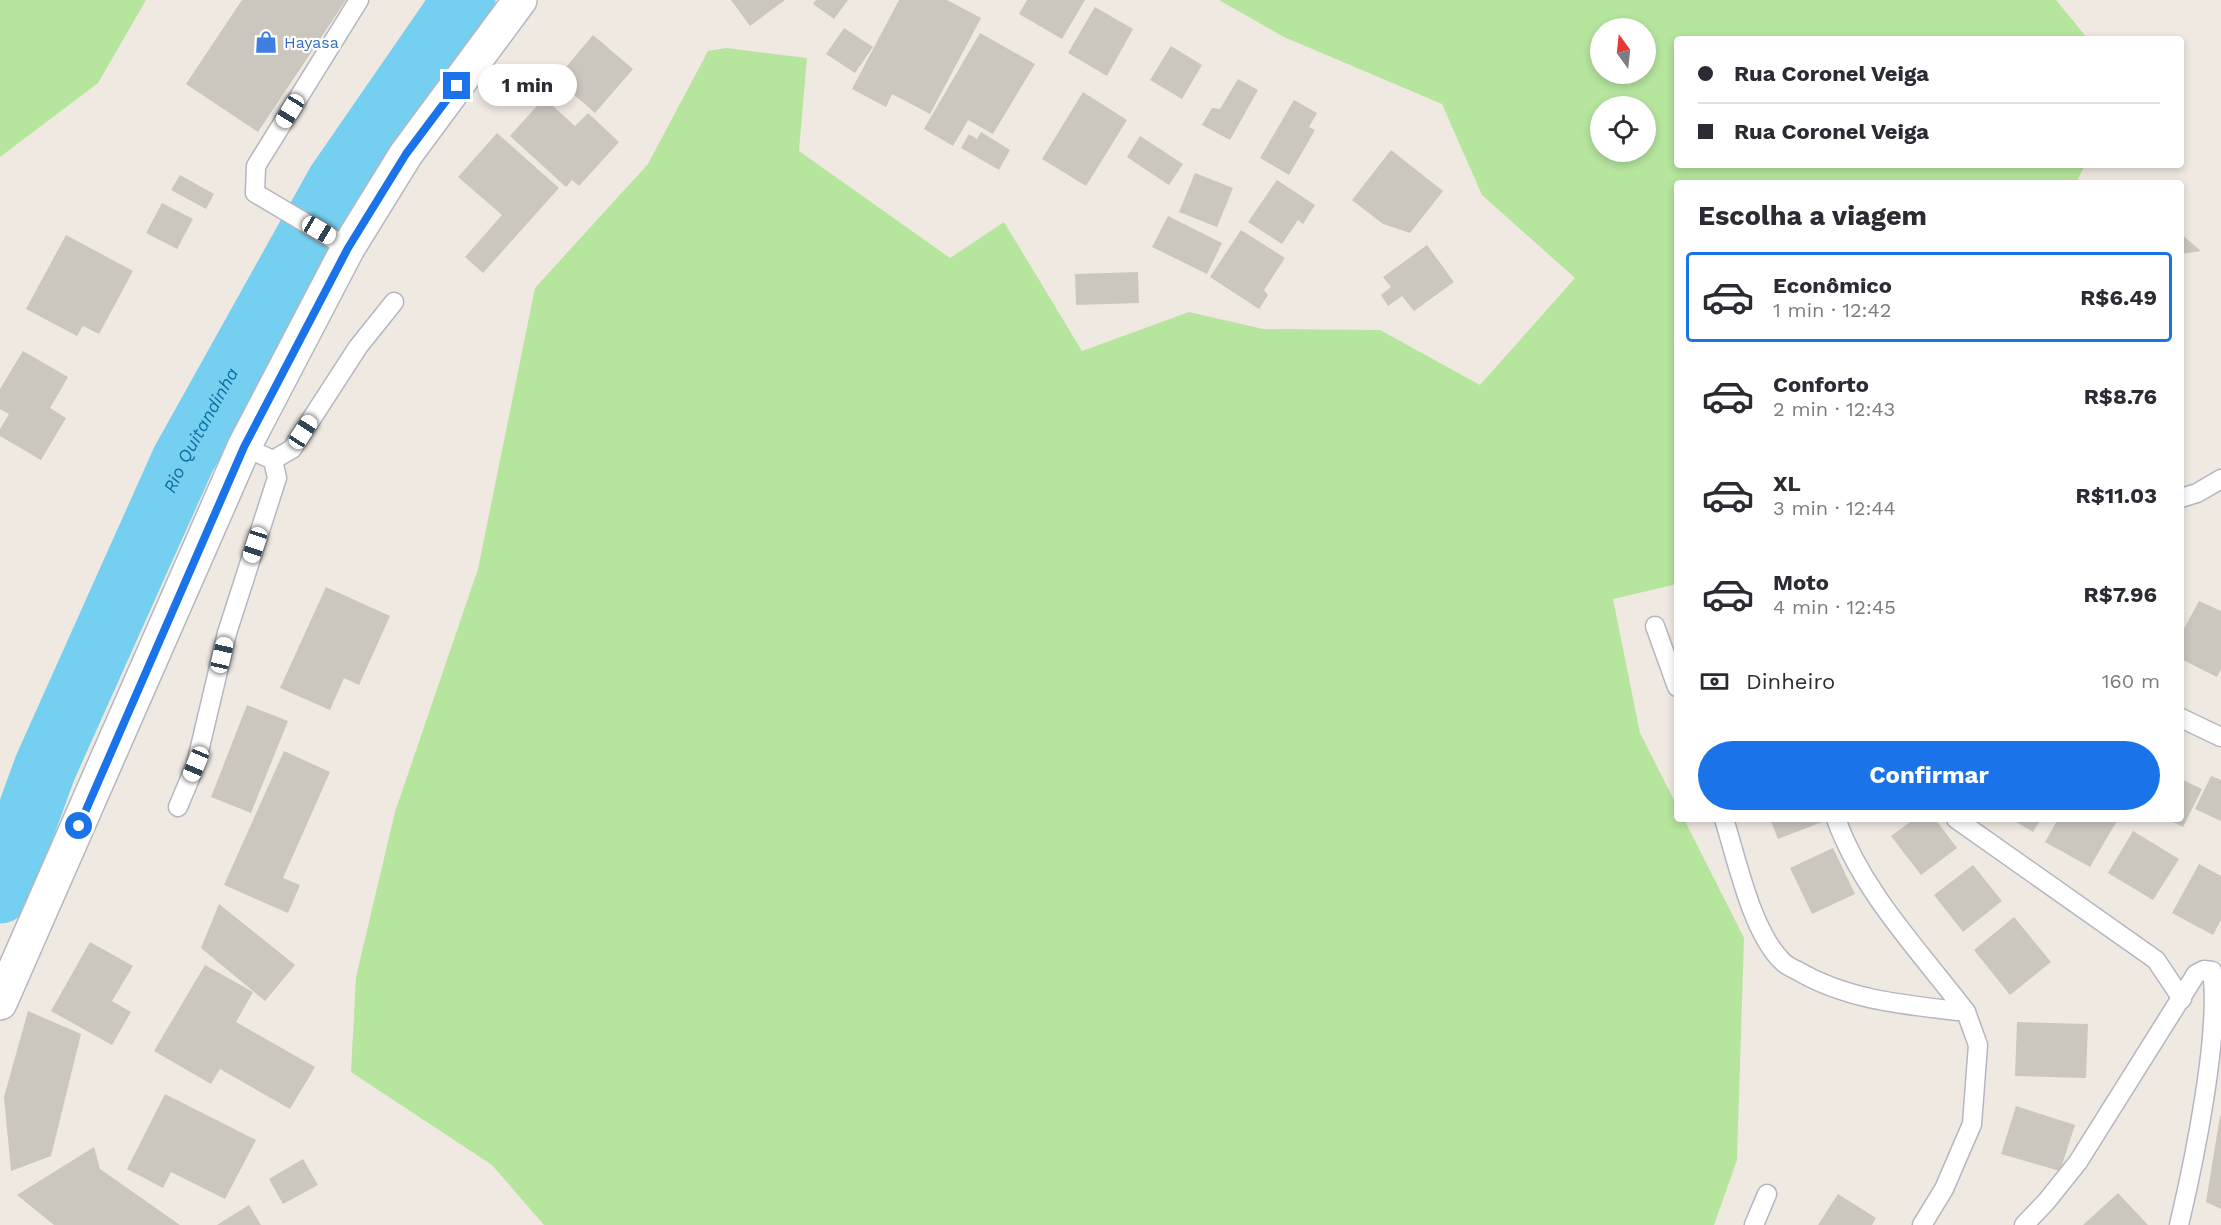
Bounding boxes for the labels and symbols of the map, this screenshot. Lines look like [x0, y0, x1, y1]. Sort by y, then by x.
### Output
north arrow [1590, 18, 1656, 84]
shop icon: Hayasa [253, 29, 279, 55]
place label: Hayasa [284, 33, 339, 52]
callout: 1 min [478, 65, 577, 107]
route end [443, 72, 470, 99]
car [273, 91, 307, 131]
car [299, 213, 339, 247]
water label: Rio Quitandinha [159, 364, 242, 496]
car [286, 412, 320, 452]
car [241, 525, 269, 565]
car [209, 635, 235, 675]
car [181, 744, 211, 784]
route start [65, 812, 92, 839]

